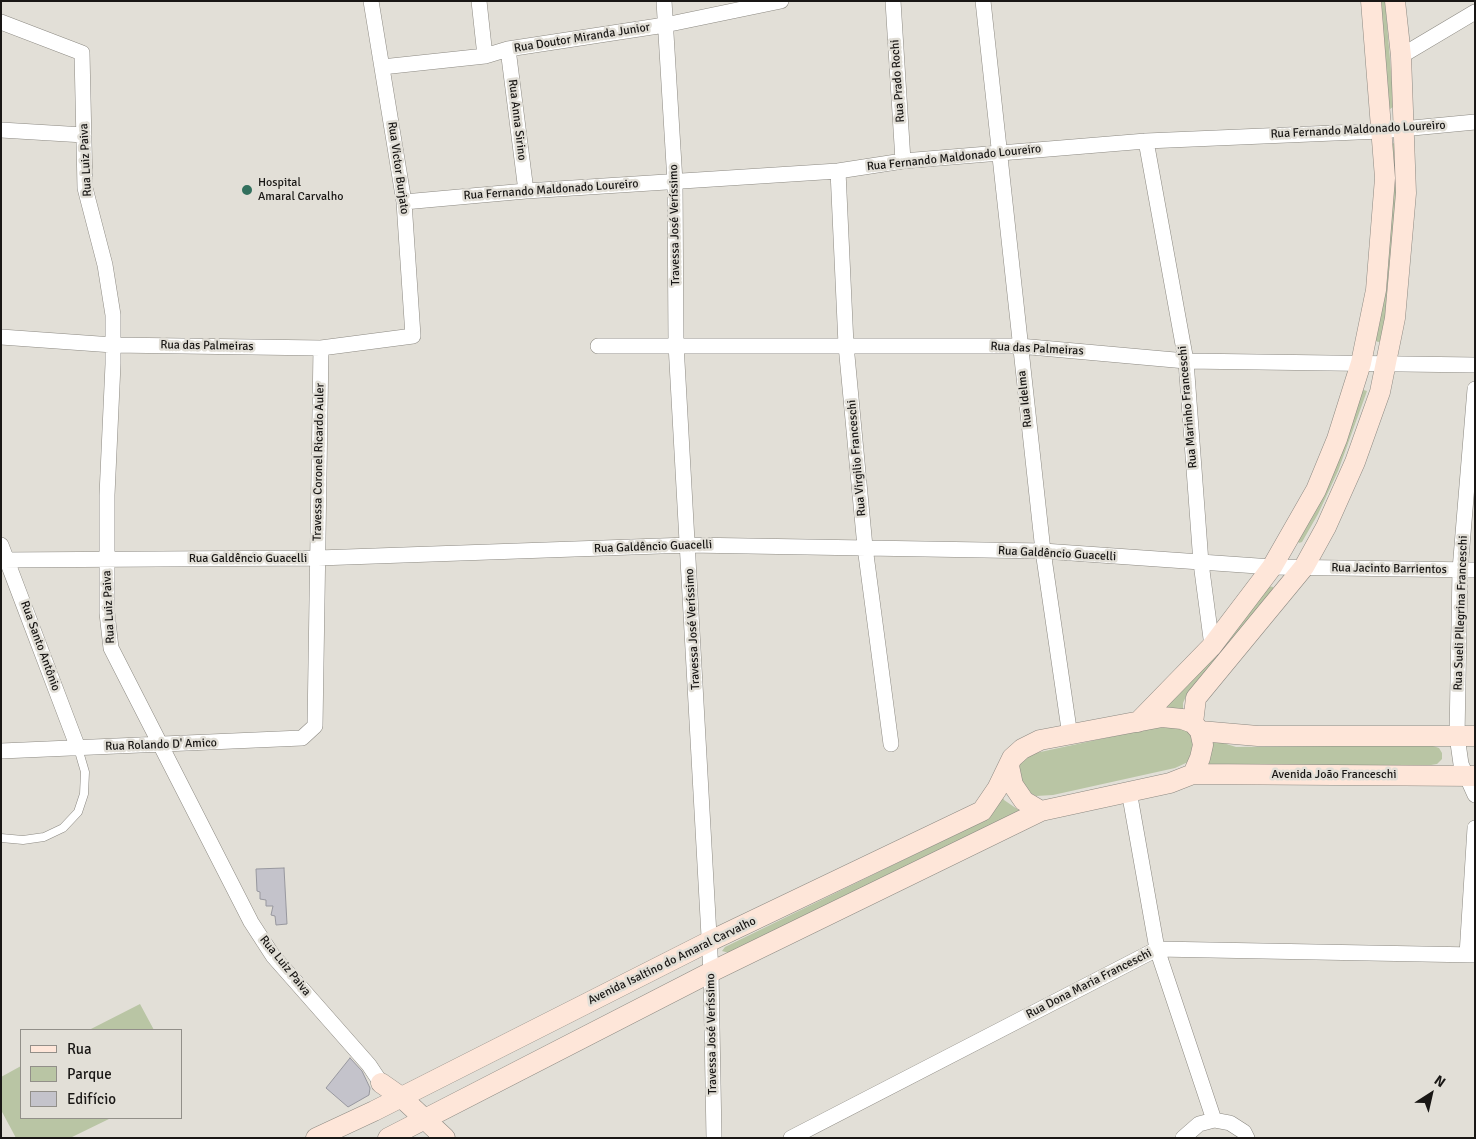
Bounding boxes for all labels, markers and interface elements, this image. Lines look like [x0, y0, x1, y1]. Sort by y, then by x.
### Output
street label: Rua Doutor Miranda Junior [513, 20, 651, 56]
street label: Rua Prado Rochi [888, 39, 908, 123]
street label: Rua Anna Sirino [505, 78, 529, 162]
street label: Rua Fernando Maldonado Loureiro [1270, 118, 1446, 142]
street label: Rua Victor Burjato [384, 121, 412, 215]
street label: Rua Luiz Paiva [77, 123, 95, 197]
street label: Rua Fernando Maldonado Loureiro [866, 142, 1042, 174]
street label: Travessa José Veríssimo [667, 164, 683, 286]
place label: Hospital Amaral Carvalho [258, 176, 343, 204]
street label: Rua Fernando Maldonado Loureiro [463, 177, 639, 203]
marker: Hospital Amaral Carvalho [240, 183, 254, 197]
street label: Rua das Palmeiras [160, 338, 254, 354]
street label: Rua das Palmeiras [990, 339, 1084, 359]
street label: Rua Marinho Franceschi [1175, 345, 1201, 469]
street label: Rua Idelma [1015, 370, 1035, 428]
street label: Travessa Coronel Ricardo Auler [310, 383, 328, 541]
street label: Rua Virgilio Franceschi [845, 399, 869, 517]
street label: Rua Sueli Pllegrina Franceschi [1451, 535, 1471, 691]
street label: Rua Galdêncio Guacelli [594, 538, 712, 556]
street label: Rua Galdêncio Guacelli [998, 544, 1116, 564]
street label: Rua Galdêncio Guacelli [189, 552, 307, 566]
street label: Rua Jacinto Barrientos [1331, 561, 1447, 577]
street label: Travessa José Veríssimo [683, 568, 703, 690]
street label: Rua Luiz Paiva [100, 570, 118, 644]
street label: Rua Santo Antônio [17, 599, 63, 693]
street label: Rua Rolando D' Amico [105, 736, 217, 754]
street label: Avenida João Franceschi [1271, 768, 1397, 782]
street label: Avenida Isaltino do Amaral Carvalho [586, 914, 758, 1008]
street label: Rua Luiz Paiva [256, 933, 314, 999]
street label: Rua Dona Maria Franceschi [1024, 946, 1154, 1022]
street label: Travessa José Veríssimo [704, 973, 720, 1095]
legend [20, 1029, 182, 1119]
text: Rua [67, 1040, 92, 1058]
text: Parque [67, 1065, 112, 1083]
north arrow [1406, 1069, 1456, 1119]
text: N [1431, 1072, 1449, 1091]
text: Edifício [67, 1090, 116, 1108]

